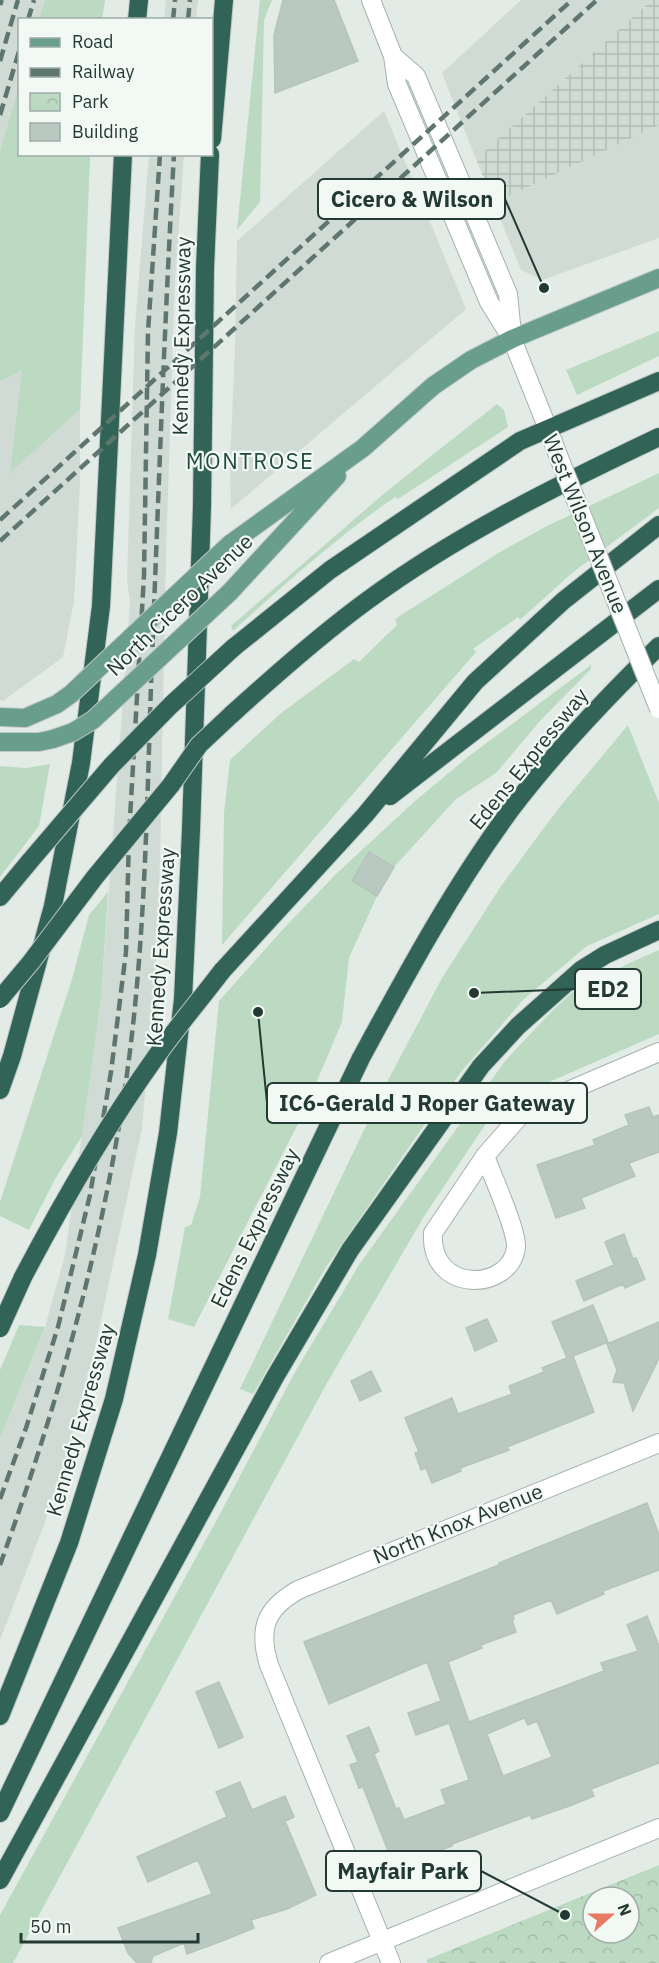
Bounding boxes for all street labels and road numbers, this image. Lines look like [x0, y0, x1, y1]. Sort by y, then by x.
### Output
street label: Kennedy Expressway [165, 236, 197, 436]
street label: West Wilson Avenue [537, 430, 635, 617]
street label: North Cicero Avenue [100, 527, 259, 682]
street label: Edens Expressway [462, 681, 594, 835]
street label: Kennedy Expressway [139, 846, 181, 1047]
street label: Edens Expressway [203, 1142, 305, 1312]
street label: Kennedy Expressway [39, 1320, 121, 1519]
street label: North Knox Avenue [369, 1476, 547, 1570]

